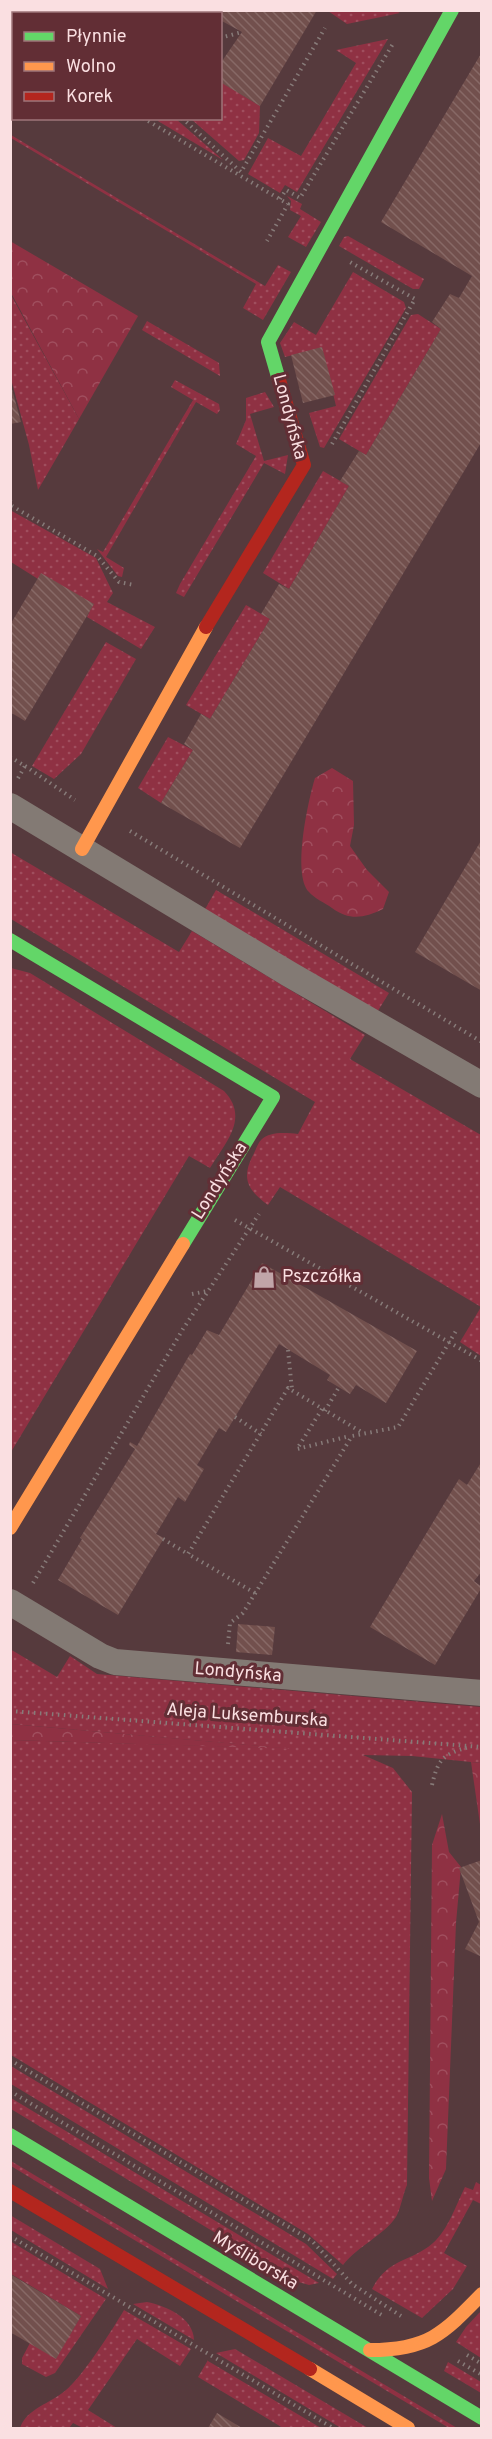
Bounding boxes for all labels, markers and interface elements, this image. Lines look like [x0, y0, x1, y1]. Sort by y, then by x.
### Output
legend [12, 12, 222, 120]
text: Płynnie [66, 26, 127, 49]
text: Wolno [66, 56, 116, 79]
text: Korek [66, 86, 113, 109]
street label: Londyńska [267, 372, 311, 462]
street label: Londyńska [187, 1138, 253, 1224]
shop icon: Pszczółka [251, 1264, 277, 1290]
place label: Pszczółka [282, 1266, 361, 1289]
street label: Londyńska [194, 1658, 282, 1688]
street label: Aleja Luksemburska [165, 1699, 329, 1733]
street label: Myśliborska [208, 2226, 302, 2296]

